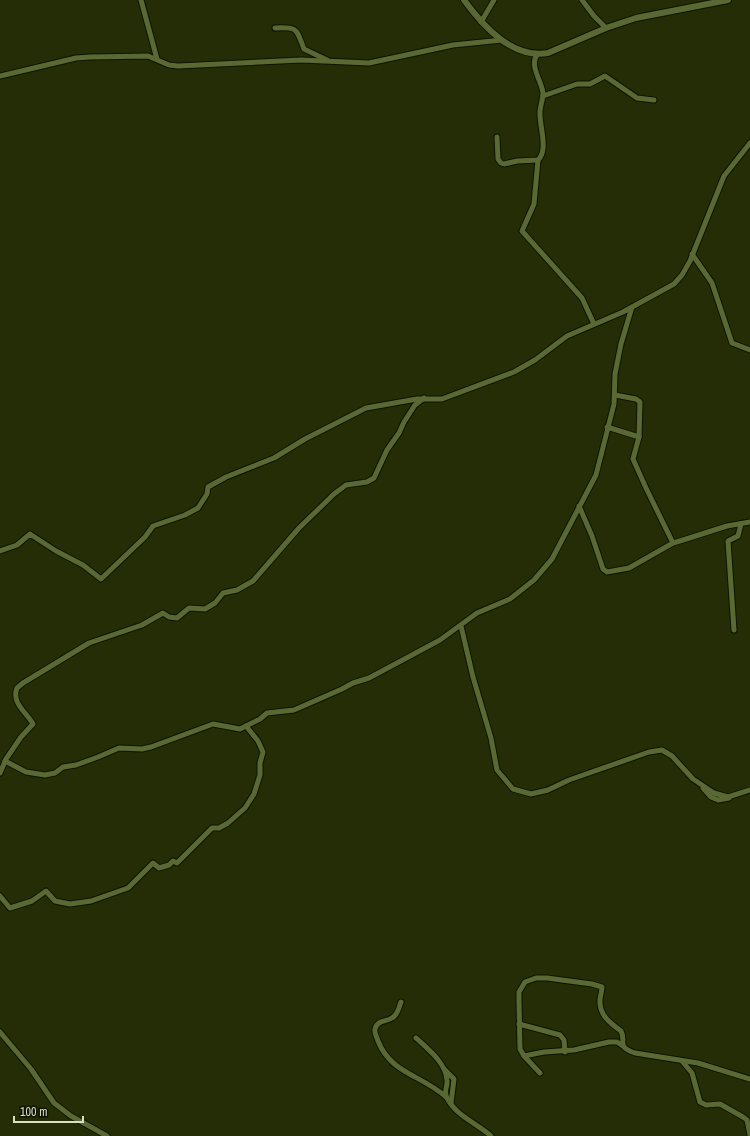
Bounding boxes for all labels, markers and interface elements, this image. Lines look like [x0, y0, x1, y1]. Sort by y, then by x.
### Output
scale bar [14, 1098, 83, 1124]
text: 100 m [20, 1104, 47, 1120]

